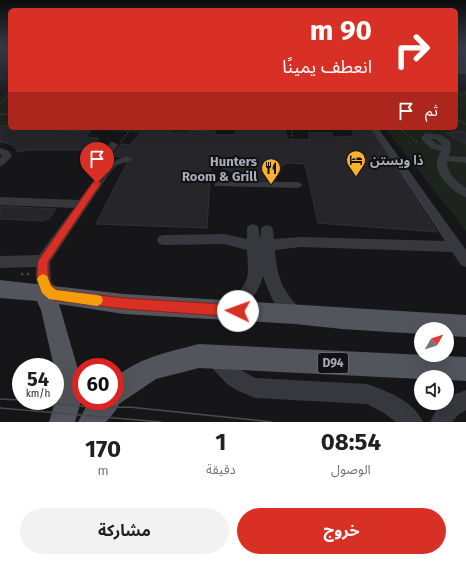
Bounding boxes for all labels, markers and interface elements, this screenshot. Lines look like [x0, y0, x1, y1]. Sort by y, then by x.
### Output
text: 90 m [310, 14, 372, 47]
icon: right [386, 24, 438, 76]
text: انعطف يمينًا [282, 56, 372, 78]
icon: arrive [395, 100, 417, 122]
text: ثم [425, 102, 438, 120]
pin [80, 142, 114, 183]
icon: arrive [86, 148, 108, 170]
hotel icon: ذا ويستن [345, 149, 367, 177]
place label: ذا ويستن [370, 153, 424, 168]
place label: Hunters Room & Grill [182, 154, 258, 184]
restaurant icon: Hunters Room & Grill [260, 157, 282, 185]
position arrow [217, 290, 259, 332]
north arrow [414, 322, 454, 362]
map controls [414, 322, 454, 410]
road number: D94 [318, 353, 348, 373]
speed limit sign: 60 [72, 358, 124, 410]
text: 54 [27, 367, 49, 391]
button: sound [414, 370, 454, 410]
text: km/h [26, 388, 50, 400]
text: 1 [215, 428, 226, 456]
text: 08:54 [321, 428, 381, 456]
text: 170 [85, 435, 121, 463]
text: دقيقة [206, 462, 236, 477]
text: الوصول [331, 462, 371, 477]
text: m [97, 463, 109, 478]
button: مشاركة [20, 508, 229, 554]
button: خروج [237, 508, 446, 554]

